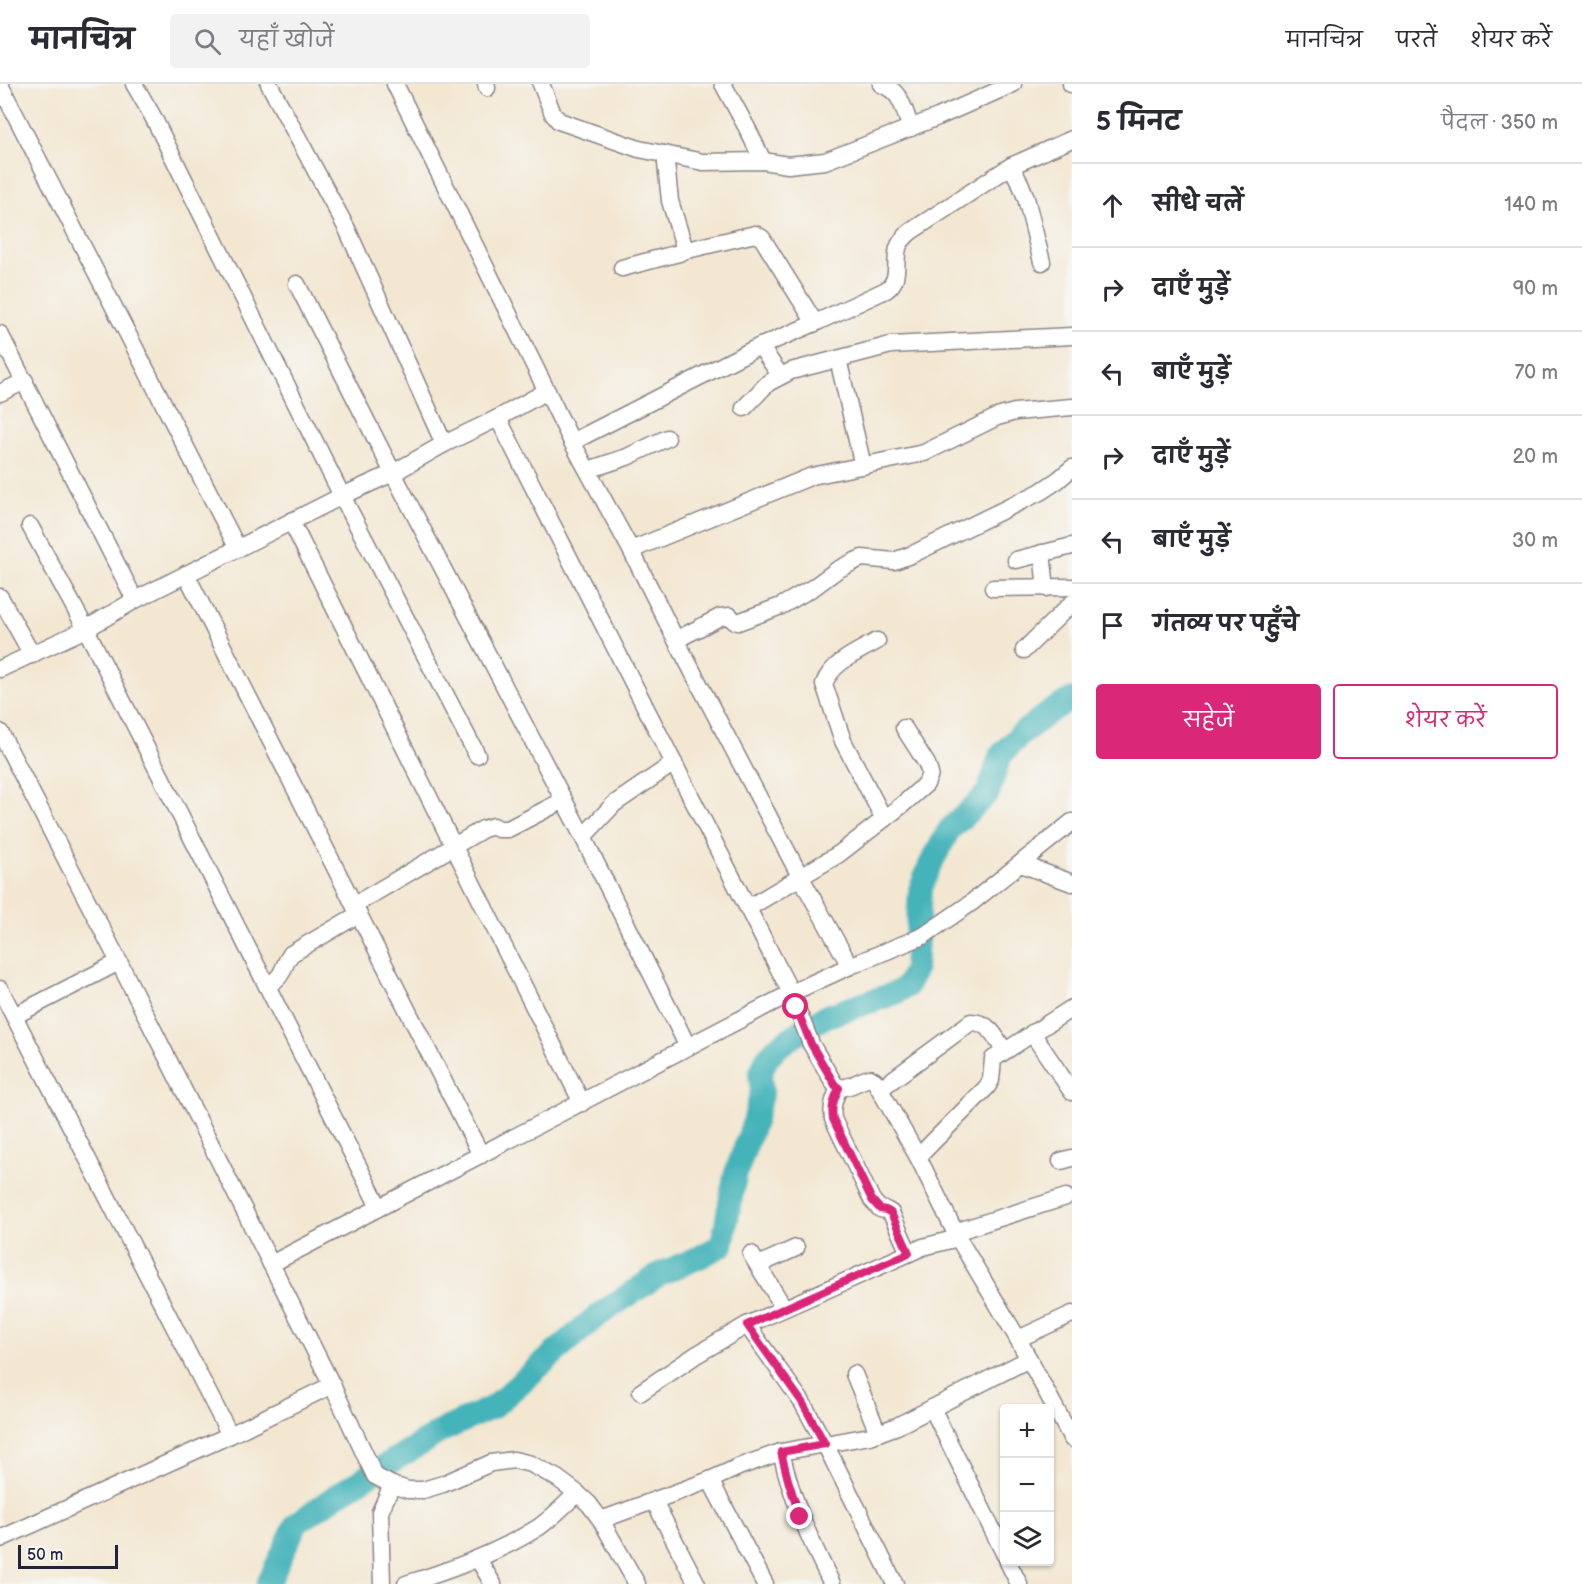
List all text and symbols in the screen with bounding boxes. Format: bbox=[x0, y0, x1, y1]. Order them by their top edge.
search box bbox=[170, 14, 590, 68]
text: मानचित्र bbox=[30, 24, 134, 57]
icon: search bbox=[191, 25, 224, 58]
text: यहाँ खोजें bbox=[239, 27, 334, 54]
text: मानचित्र bbox=[1286, 28, 1363, 53]
text: परतें bbox=[1396, 28, 1437, 53]
text: शेयर करें bbox=[1470, 28, 1552, 53]
text: 5 मिनट bbox=[1096, 107, 1181, 138]
text: पैदल · 350 m bbox=[1441, 111, 1558, 135]
icon: ahead bbox=[1096, 189, 1129, 222]
text: सीधे चलें bbox=[1153, 191, 1243, 218]
text: 140 m bbox=[1504, 193, 1558, 217]
icon: right bbox=[1096, 273, 1129, 306]
text: दाएँ मुड़ें bbox=[1153, 275, 1230, 302]
text: 90 m bbox=[1513, 277, 1558, 301]
icon: left bbox=[1096, 357, 1129, 390]
text: बाएँ मुड़ें bbox=[1153, 359, 1231, 386]
text: 70 m bbox=[1514, 361, 1558, 385]
icon: right bbox=[1096, 441, 1129, 474]
text: दाएँ मुड़ें bbox=[1153, 443, 1230, 470]
text: 20 m bbox=[1513, 445, 1558, 469]
icon: left bbox=[1096, 525, 1129, 558]
text: बाएँ मुड़ें bbox=[1153, 527, 1231, 554]
text: 30 m bbox=[1512, 529, 1558, 553]
icon: arrive bbox=[1096, 609, 1129, 642]
text: गंतव्य पर पहुँचे bbox=[1153, 611, 1299, 638]
button: सहेजें bbox=[1096, 684, 1321, 759]
button: शेयर करें bbox=[1333, 684, 1558, 759]
route start bbox=[782, 993, 808, 1019]
map controls bbox=[1000, 1404, 1054, 1566]
button: + bbox=[1000, 1404, 1054, 1458]
button: − bbox=[1000, 1458, 1054, 1512]
route end bbox=[786, 1503, 812, 1529]
button: layers bbox=[1000, 1512, 1054, 1566]
scale bar bbox=[18, 1542, 118, 1570]
text: 50 m bbox=[27, 1546, 63, 1565]

